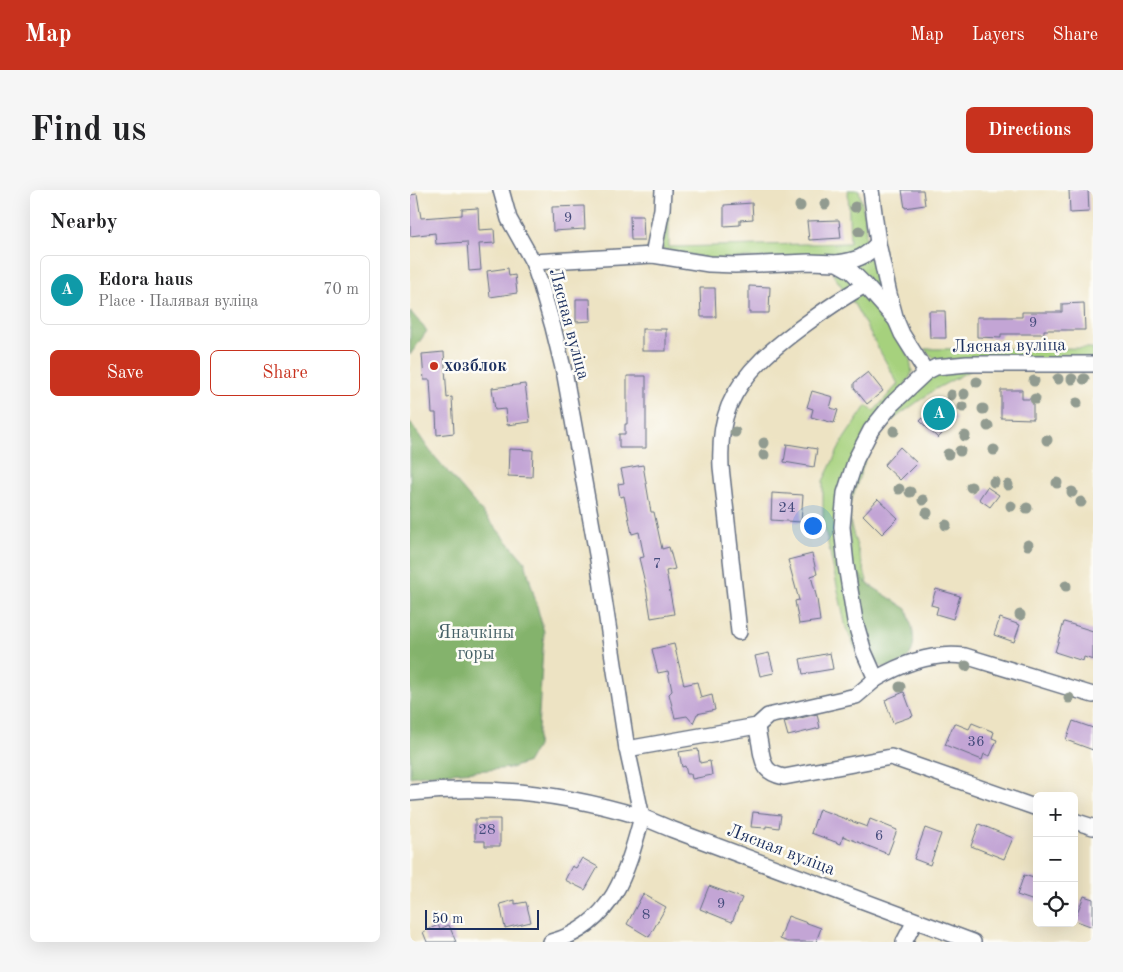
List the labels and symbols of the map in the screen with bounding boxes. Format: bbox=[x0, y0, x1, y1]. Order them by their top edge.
house number: 9 bbox=[564, 211, 572, 226]
street label: Лясная вуліца bbox=[546, 266, 593, 382]
house number: 9 bbox=[1029, 316, 1037, 331]
street label: Лясная вуліца bbox=[952, 336, 1066, 356]
place label: хозблок bbox=[444, 357, 507, 375]
marker: хозблок bbox=[428, 360, 440, 372]
pin: A bbox=[923, 395, 955, 433]
house number: 24 bbox=[778, 501, 796, 516]
your location bbox=[800, 513, 826, 539]
house number: 7 bbox=[653, 557, 661, 572]
park label: Яначкіны горы bbox=[438, 624, 515, 663]
house number: 36 bbox=[967, 735, 985, 750]
street label: Лясная вуліца bbox=[724, 821, 838, 879]
house number: 28 bbox=[478, 823, 496, 838]
house number: 6 bbox=[875, 829, 883, 844]
house number: 9 bbox=[717, 897, 725, 912]
scale bar bbox=[425, 907, 539, 930]
house number: 8 bbox=[642, 908, 650, 923]

